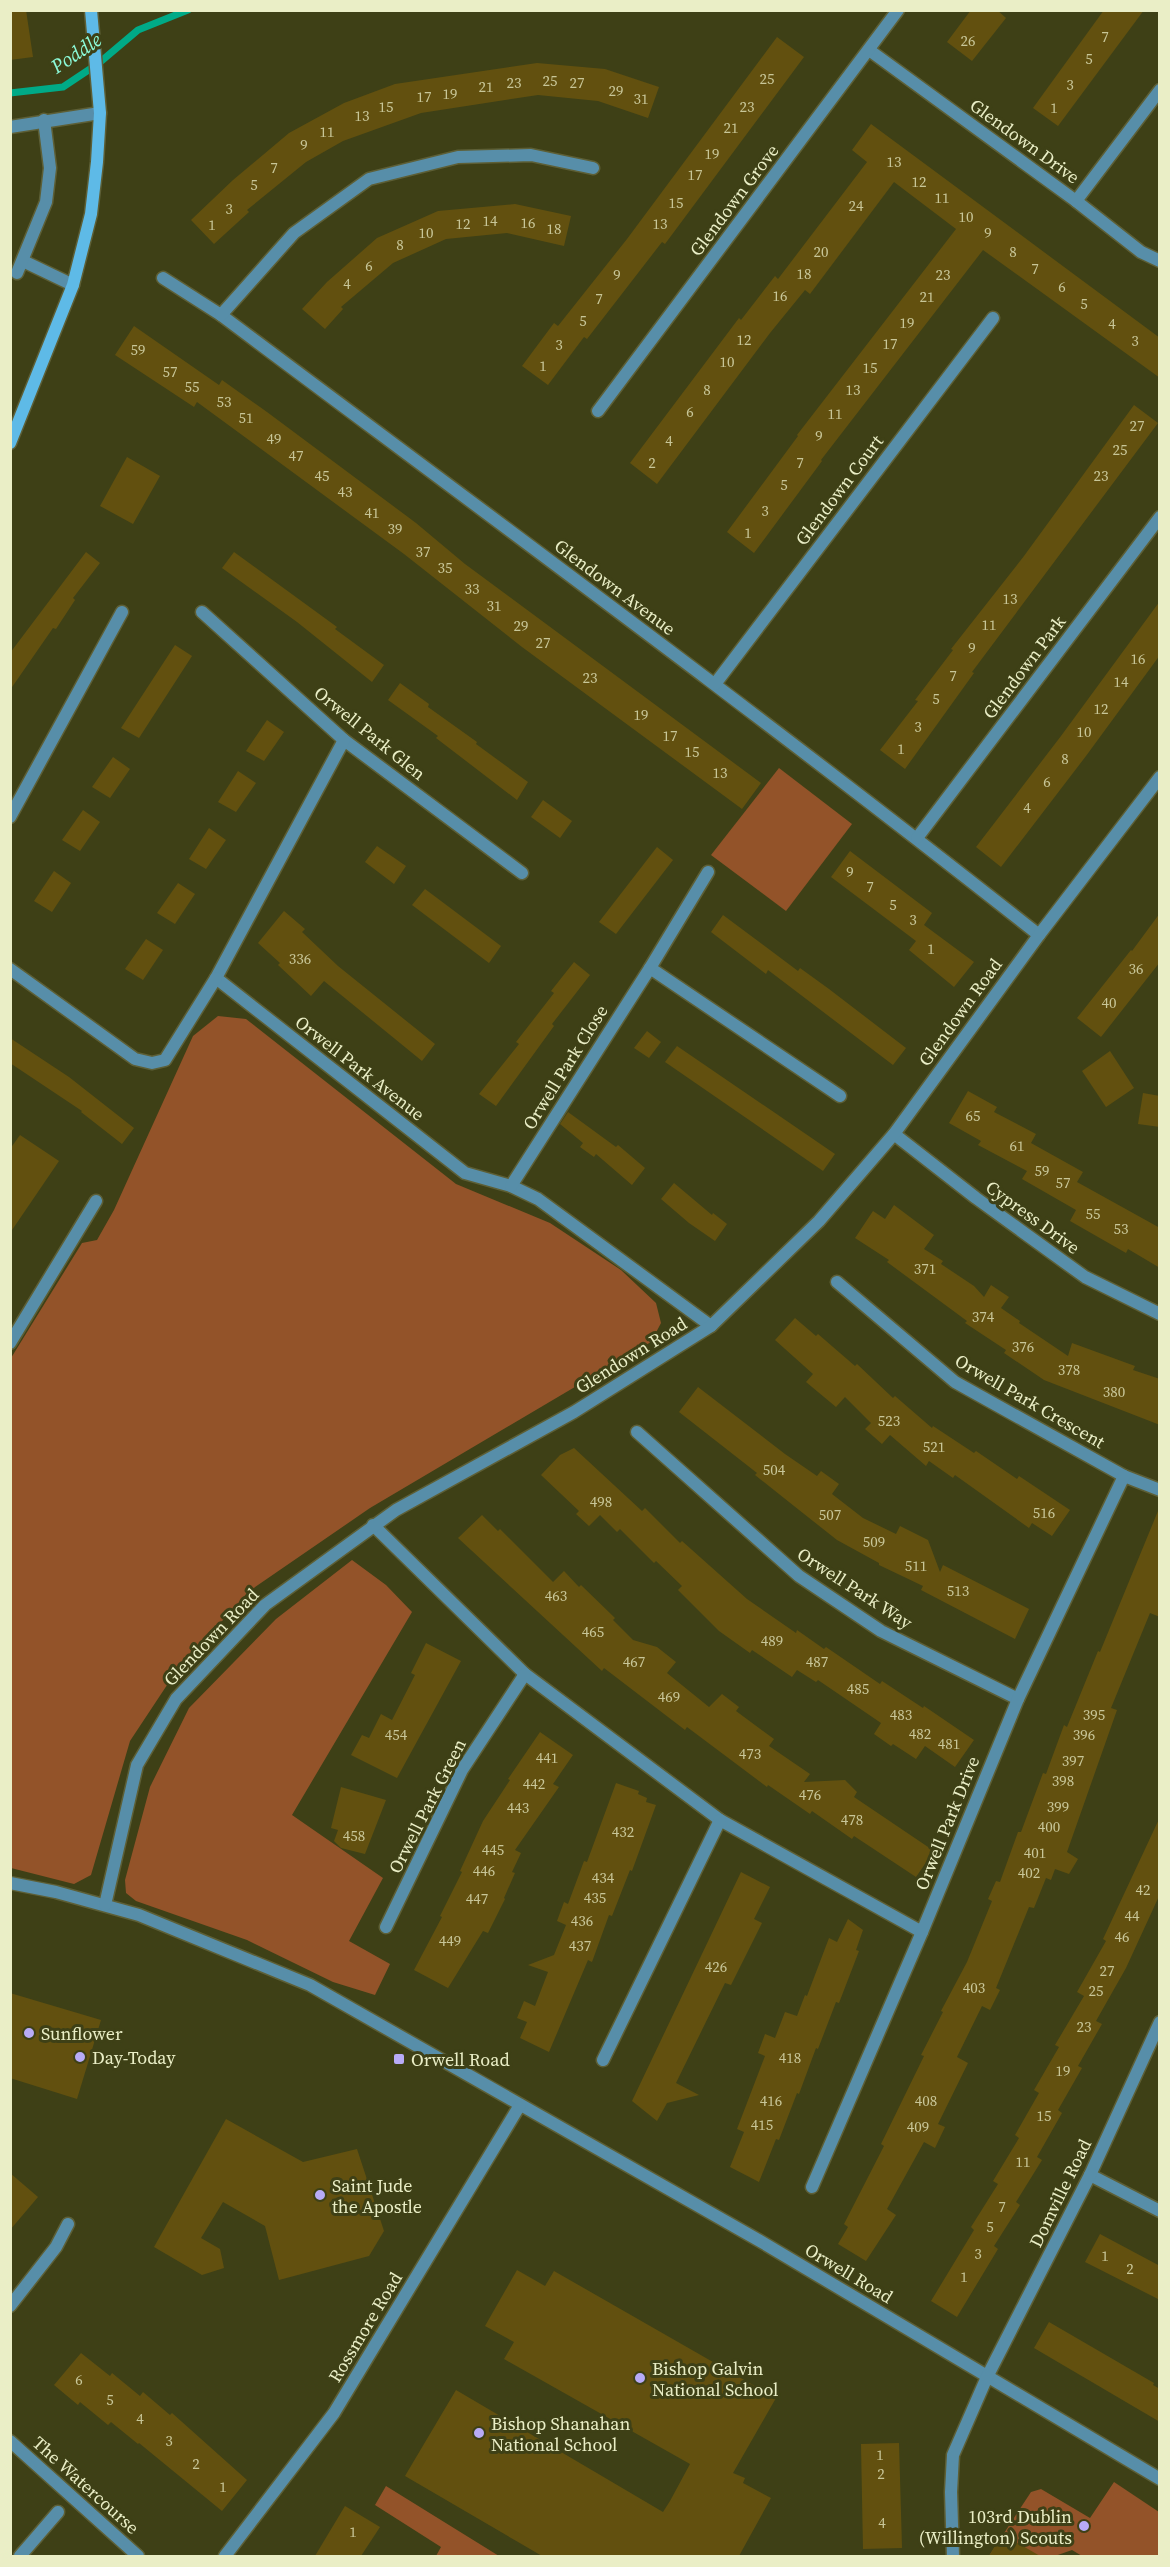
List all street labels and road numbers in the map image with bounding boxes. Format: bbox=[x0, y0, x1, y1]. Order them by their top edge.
street label: Glendown Drive bbox=[965, 93, 1085, 189]
street label: Glendown Grove bbox=[684, 139, 784, 261]
street label: Glendown Court bbox=[789, 430, 889, 550]
street label: Glendown Avenue bbox=[549, 533, 681, 641]
street label: Glendown Park bbox=[977, 610, 1071, 724]
street label: Orwell Park Glen bbox=[309, 680, 431, 786]
street label: Glendown Road bbox=[912, 953, 1008, 1071]
street label: Orwell Park Close bbox=[517, 1000, 613, 1134]
street label: Orwell Park Avenue bbox=[290, 1009, 430, 1127]
street label: Cypress Drive bbox=[981, 1174, 1085, 1260]
street label: Glendown Road bbox=[570, 1311, 692, 1399]
street label: Orwell Park Crescent bbox=[950, 1348, 1110, 1454]
street label: Orwell Park Way bbox=[793, 1541, 918, 1635]
street label: Glendown Road bbox=[158, 1582, 264, 1692]
street label: Orwell Park Green bbox=[382, 1734, 472, 1878]
street label: Orwell Park Drive bbox=[909, 1752, 985, 1894]
street label: Domville Road bbox=[1023, 2135, 1097, 2251]
street label: Orwell Road bbox=[800, 2237, 898, 2309]
street label: Rossmore Road bbox=[322, 2267, 408, 2387]
street label: The Watercourse bbox=[27, 2430, 145, 2540]

